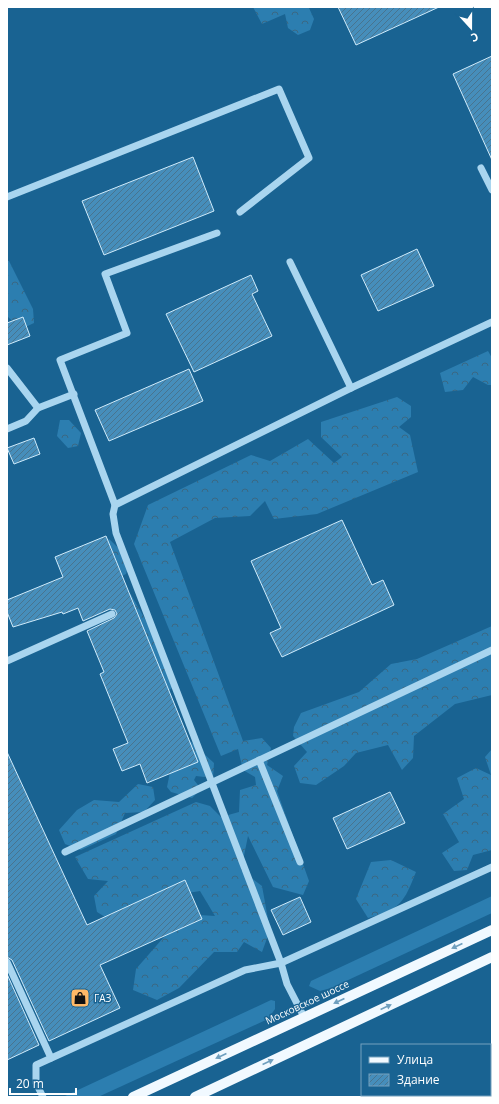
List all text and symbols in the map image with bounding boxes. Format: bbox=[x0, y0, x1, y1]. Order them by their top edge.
north arrow bbox=[451, 8, 491, 48]
text: С bbox=[469, 30, 481, 46]
one-way arrow bbox=[451, 943, 462, 949]
street label: Московское шоссе bbox=[263, 976, 352, 1028]
shop icon: ГАЗ bbox=[69, 987, 91, 1009]
place label: ГАЗ bbox=[94, 991, 112, 1005]
one-way arrow bbox=[333, 998, 344, 1004]
one-way arrow bbox=[380, 1004, 391, 1010]
legend bbox=[361, 1044, 491, 1096]
text: Улица bbox=[397, 1051, 433, 1068]
one-way arrow bbox=[215, 1053, 227, 1059]
one-way arrow bbox=[263, 1059, 274, 1065]
scale bar bbox=[10, 1070, 76, 1096]
text: Здание bbox=[397, 1071, 440, 1088]
text: 20 m bbox=[16, 1075, 44, 1092]

